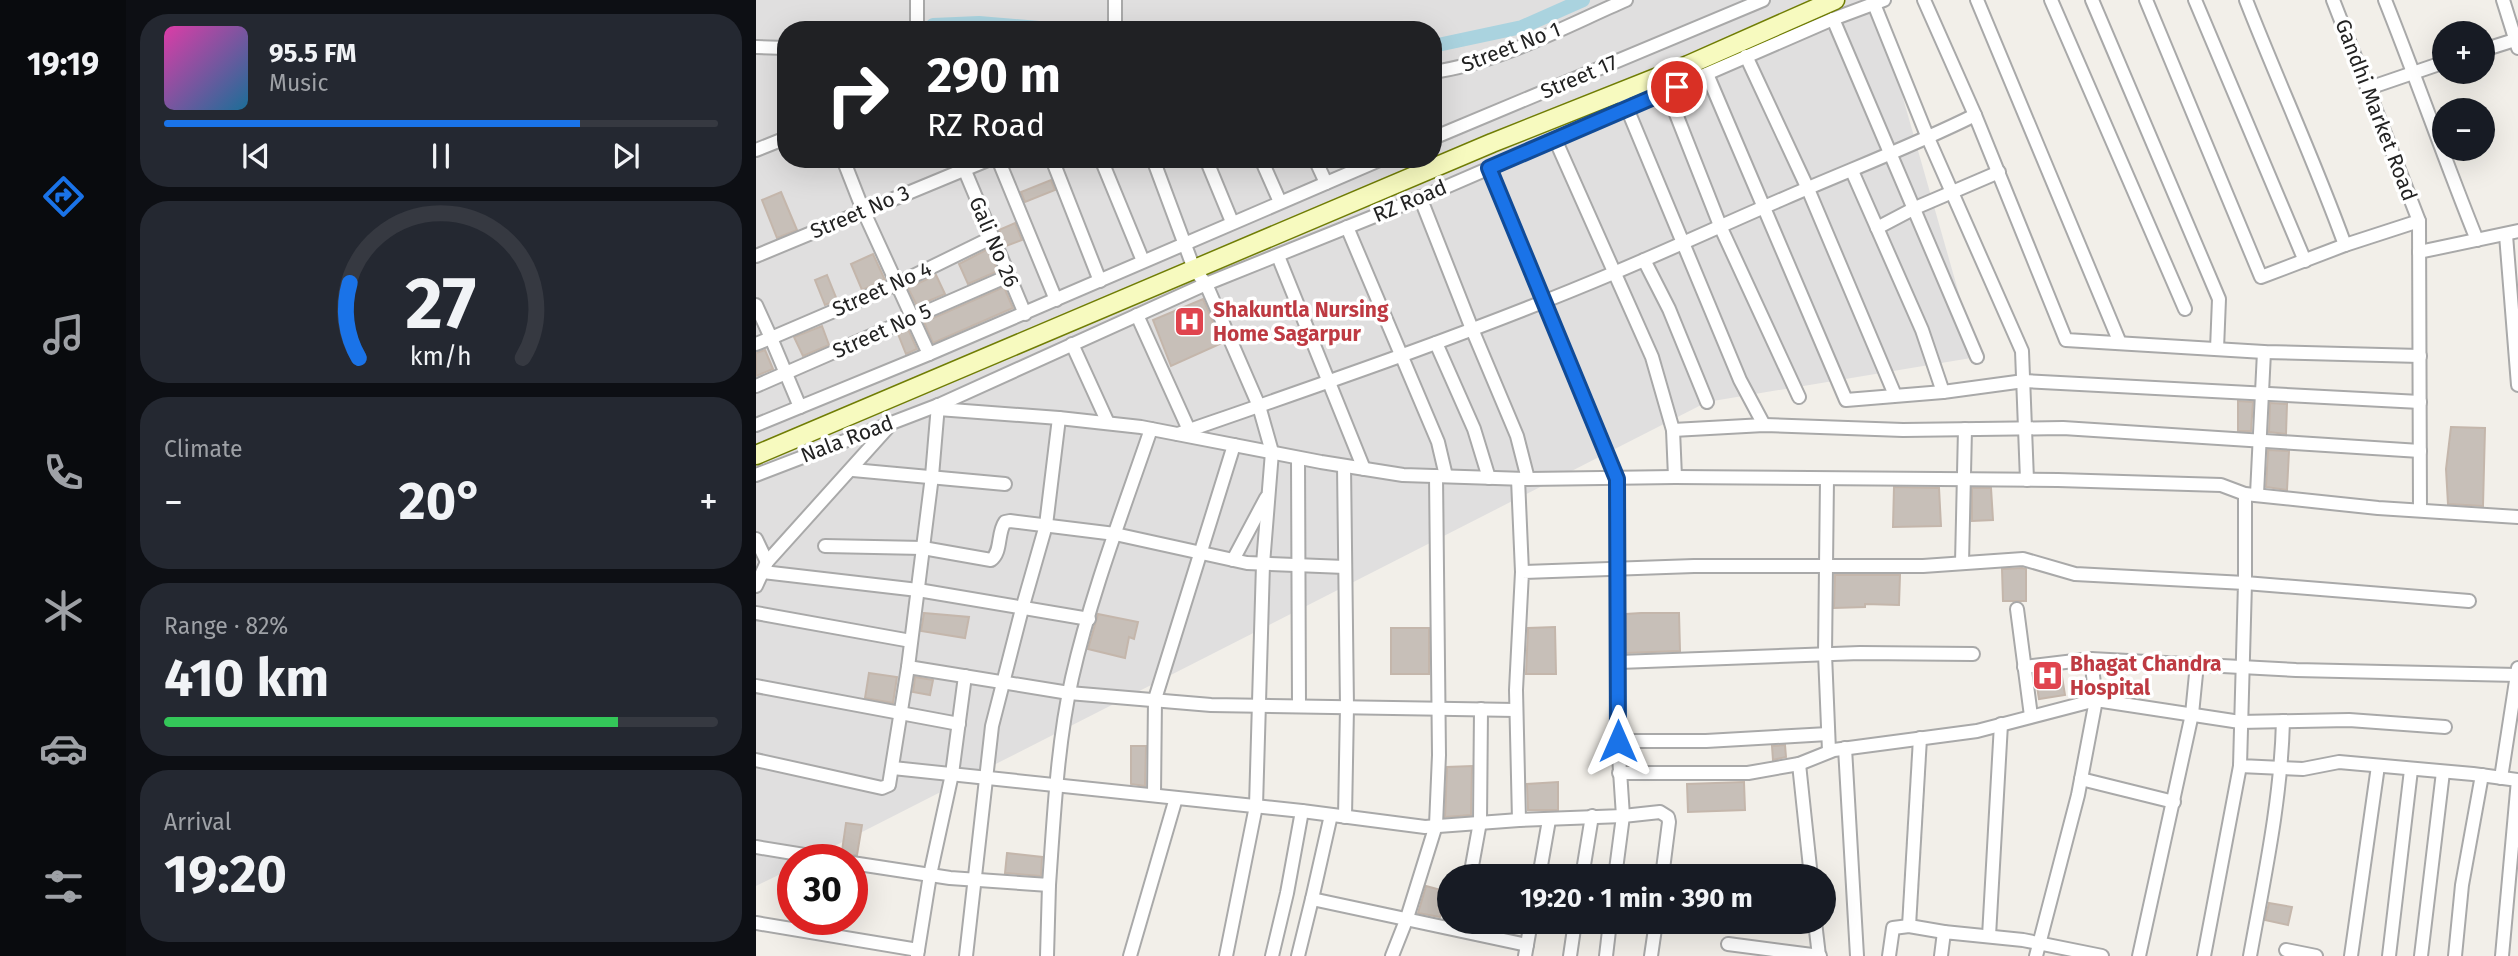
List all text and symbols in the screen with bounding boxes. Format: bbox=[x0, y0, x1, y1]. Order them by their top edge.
street label: Gandhi Market Road bbox=[2329, 15, 2423, 205]
street label: Street No 1 bbox=[1458, 16, 1564, 78]
map controls bbox=[2432, 21, 2495, 161]
button: + bbox=[2432, 21, 2495, 84]
text: 95.5 FM bbox=[269, 38, 357, 69]
text: 19:19 bbox=[27, 45, 99, 83]
text: 290 m bbox=[927, 46, 1061, 105]
icon: right bbox=[812, 49, 903, 140]
street label: Street 17 bbox=[1537, 49, 1621, 105]
pin bbox=[1647, 57, 1707, 117]
icon: arrive bbox=[1658, 68, 1696, 106]
text: Music bbox=[269, 69, 329, 97]
button: − bbox=[2432, 98, 2495, 161]
text: RZ Road bbox=[927, 106, 1045, 144]
icon: previous bbox=[237, 137, 275, 175]
icon: pause bbox=[422, 137, 460, 175]
icon: next bbox=[607, 137, 645, 175]
icon: directions bbox=[39, 172, 88, 221]
street label: RZ Road bbox=[1369, 174, 1451, 228]
street label: Street No 3 bbox=[807, 179, 913, 245]
street label: Gali No 26 bbox=[963, 193, 1025, 291]
street label: Street No 4 bbox=[828, 256, 936, 322]
text: 27 bbox=[406, 260, 476, 347]
place label: Shakuntla Nursing Home Sagarpur bbox=[1213, 297, 1389, 347]
street label: Street No 5 bbox=[829, 298, 935, 364]
hospital icon: Shakuntla Nursing Home Sagarpur bbox=[1173, 305, 1207, 339]
icon: music bbox=[39, 310, 88, 359]
text: km/h bbox=[410, 341, 472, 371]
street label: Nala Road bbox=[797, 409, 897, 469]
text: Climate bbox=[164, 435, 243, 463]
icon: phone bbox=[39, 448, 88, 497]
text: 20° bbox=[399, 470, 483, 533]
text: − bbox=[164, 479, 183, 525]
text: + bbox=[699, 479, 718, 525]
icon: climate bbox=[39, 586, 88, 635]
text: Range · 82% bbox=[164, 612, 288, 640]
text: 410 km bbox=[164, 647, 329, 710]
place label: Bhagat Chandra Hospital bbox=[2070, 651, 2221, 701]
hospital icon: Bhagat Chandra Hospital bbox=[2030, 659, 2064, 693]
position arrow bbox=[1581, 704, 1655, 778]
icon: car bbox=[39, 724, 88, 773]
text: Arrival bbox=[164, 808, 231, 836]
text: 19:20 bbox=[164, 843, 287, 906]
speed limit sign: 30 bbox=[777, 844, 868, 935]
icon: filters bbox=[39, 862, 88, 911]
text: 19:20 · 1 min · 390 m bbox=[1520, 883, 1753, 914]

